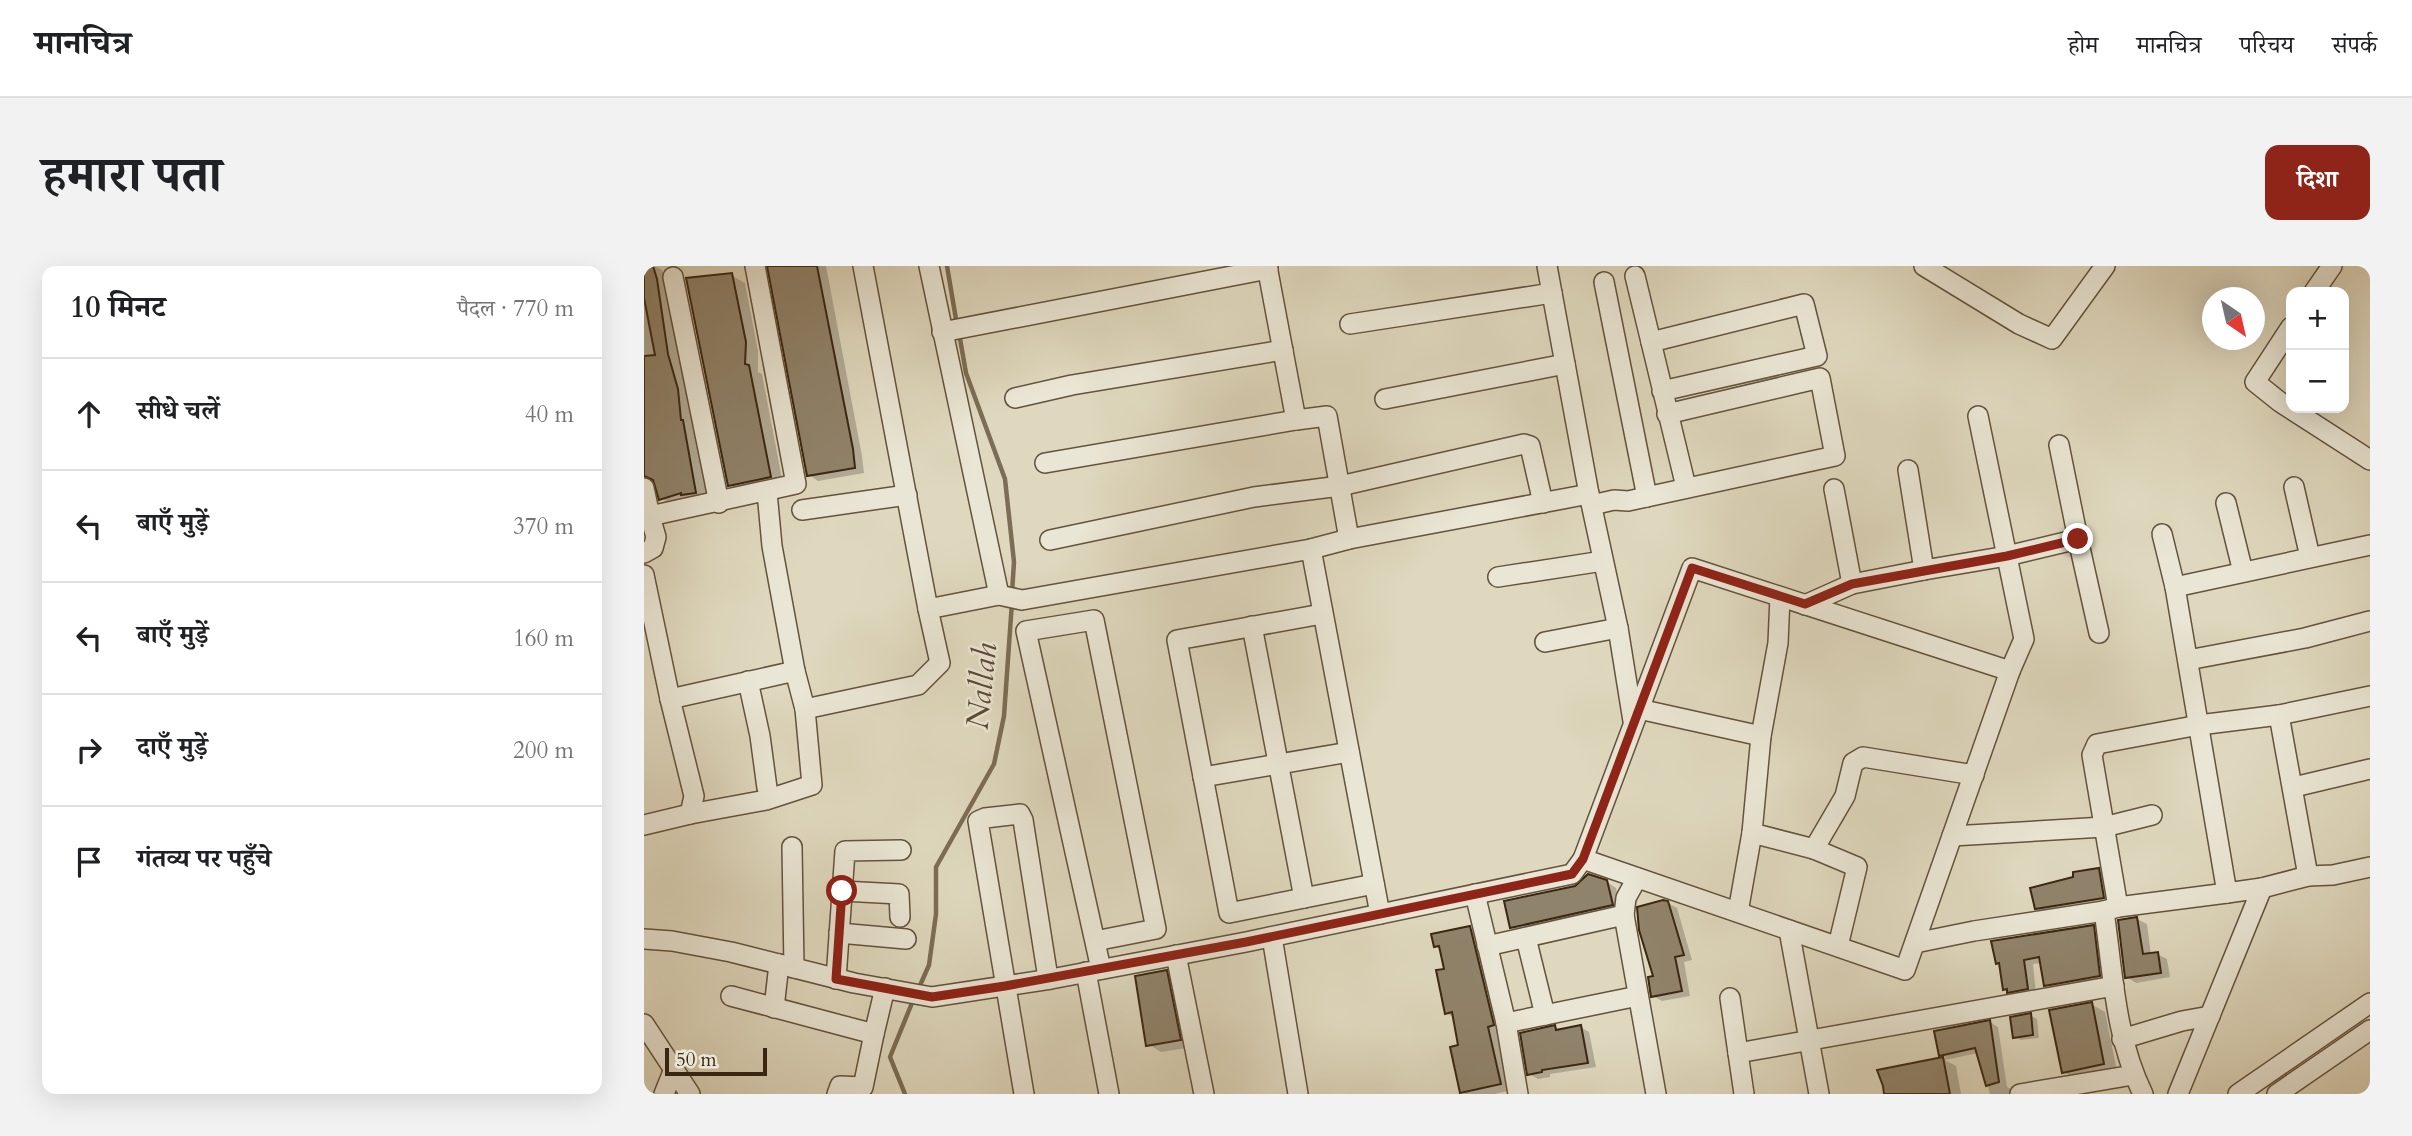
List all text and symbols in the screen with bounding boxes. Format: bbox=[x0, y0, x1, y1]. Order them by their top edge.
text: मानचित्र bbox=[35, 21, 131, 66]
text: होम bbox=[2068, 29, 2098, 62]
text: मानचित्र bbox=[2136, 29, 2202, 62]
text: परिचय bbox=[2240, 29, 2294, 62]
text: संपर्क bbox=[2332, 29, 2377, 62]
text: हमारा पता bbox=[42, 142, 222, 209]
button: दिशा bbox=[2265, 145, 2370, 220]
text: 10 मिनट bbox=[70, 287, 166, 328]
north arrow bbox=[2202, 287, 2265, 350]
map controls bbox=[2286, 287, 2349, 413]
button: + bbox=[2286, 287, 2349, 350]
text: पैदल · 770 m bbox=[457, 293, 574, 324]
button: − bbox=[2286, 350, 2349, 413]
text: सीधे चलें bbox=[137, 393, 219, 428]
icon: ahead bbox=[70, 395, 108, 433]
text: 40 m bbox=[525, 399, 574, 430]
text: बाएँ मुड़ें bbox=[137, 505, 208, 540]
icon: left bbox=[70, 507, 108, 545]
text: 370 m bbox=[513, 511, 574, 542]
route end bbox=[2062, 523, 2093, 554]
text: बाएँ मुड़ें bbox=[137, 617, 208, 652]
icon: left bbox=[70, 619, 108, 657]
text: 160 m bbox=[513, 623, 574, 654]
water label: Nallah bbox=[956, 641, 1008, 732]
text: दाएँ मुड़ें bbox=[137, 729, 208, 764]
icon: right bbox=[70, 731, 108, 769]
text: 200 m bbox=[513, 735, 574, 766]
text: गंतव्य पर पहुँचे bbox=[137, 841, 271, 876]
icon: arrive bbox=[70, 843, 108, 881]
route start bbox=[826, 875, 857, 906]
scale bar bbox=[665, 1045, 766, 1077]
text: 50 m bbox=[676, 1047, 717, 1073]

